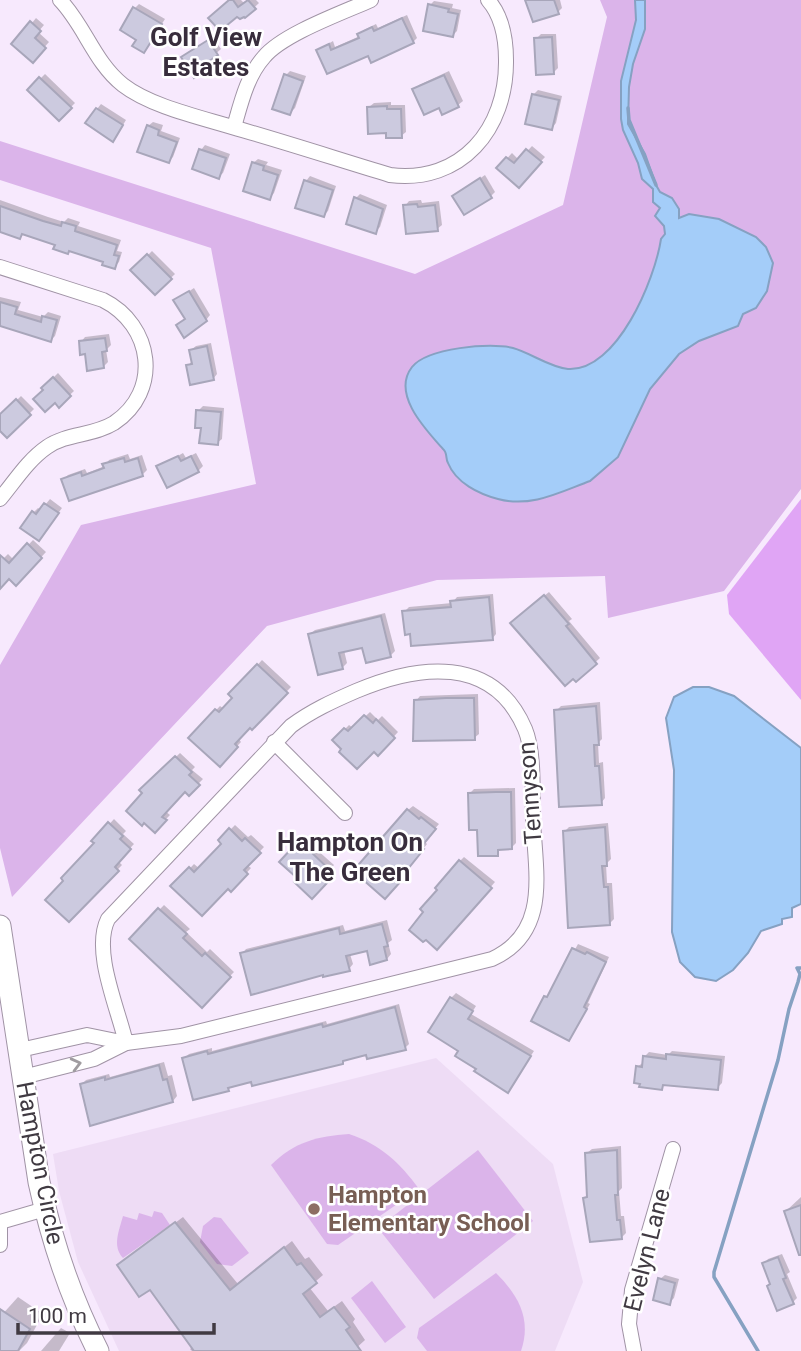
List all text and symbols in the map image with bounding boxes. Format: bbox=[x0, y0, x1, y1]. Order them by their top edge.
district label: Golf View Estates bbox=[150, 22, 262, 82]
street label: Tennyson bbox=[512, 741, 548, 845]
district label: Hampton On The Green bbox=[277, 827, 423, 887]
one-way arrow bbox=[70, 1058, 82, 1072]
street label: Hampton Circle bbox=[10, 1079, 70, 1247]
place label: Hampton Elementary School bbox=[328, 1181, 530, 1237]
street label: Evelyn Lane bbox=[618, 1186, 676, 1314]
marker: Hampton Elementary School bbox=[306, 1201, 322, 1217]
scale bar bbox=[18, 1292, 214, 1336]
text: 100 m bbox=[28, 1304, 87, 1328]

